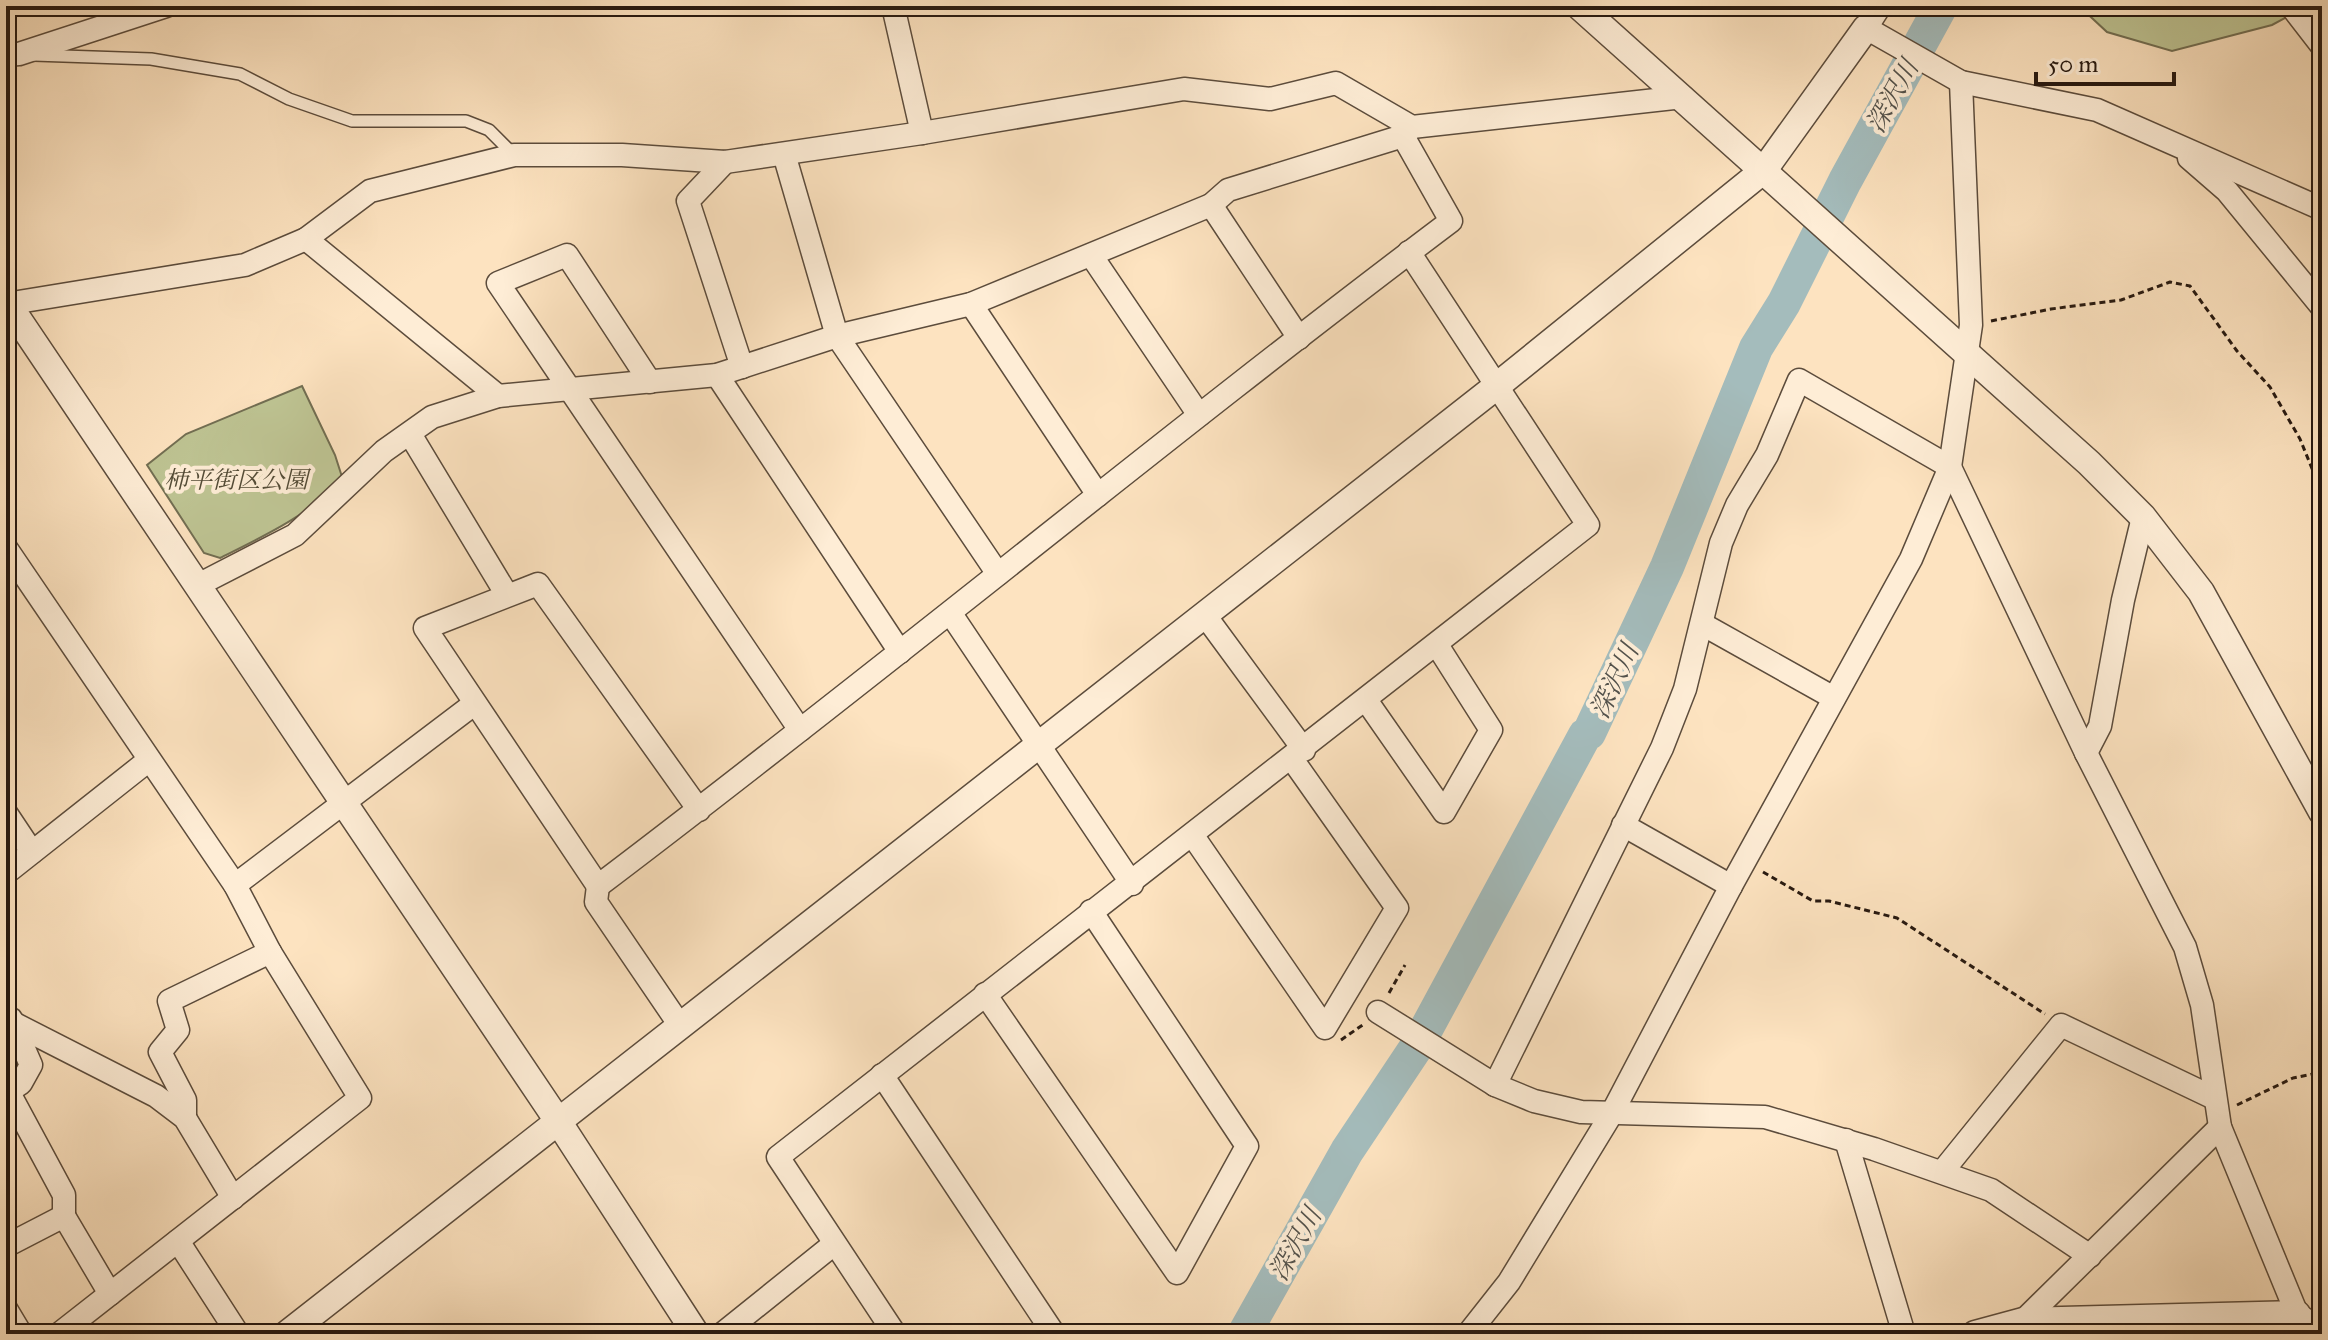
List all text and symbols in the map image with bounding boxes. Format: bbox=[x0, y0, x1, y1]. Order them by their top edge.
scale bar bbox=[2036, 36, 2174, 86]
text: 50 m bbox=[2048, 49, 2098, 79]
water label: 深沢川 bbox=[1859, 52, 1926, 138]
park label: 柿平街区公園 bbox=[164, 465, 312, 495]
water label: 深沢川 bbox=[1583, 636, 1646, 723]
water label: 深沢川 bbox=[1262, 1200, 1329, 1286]

